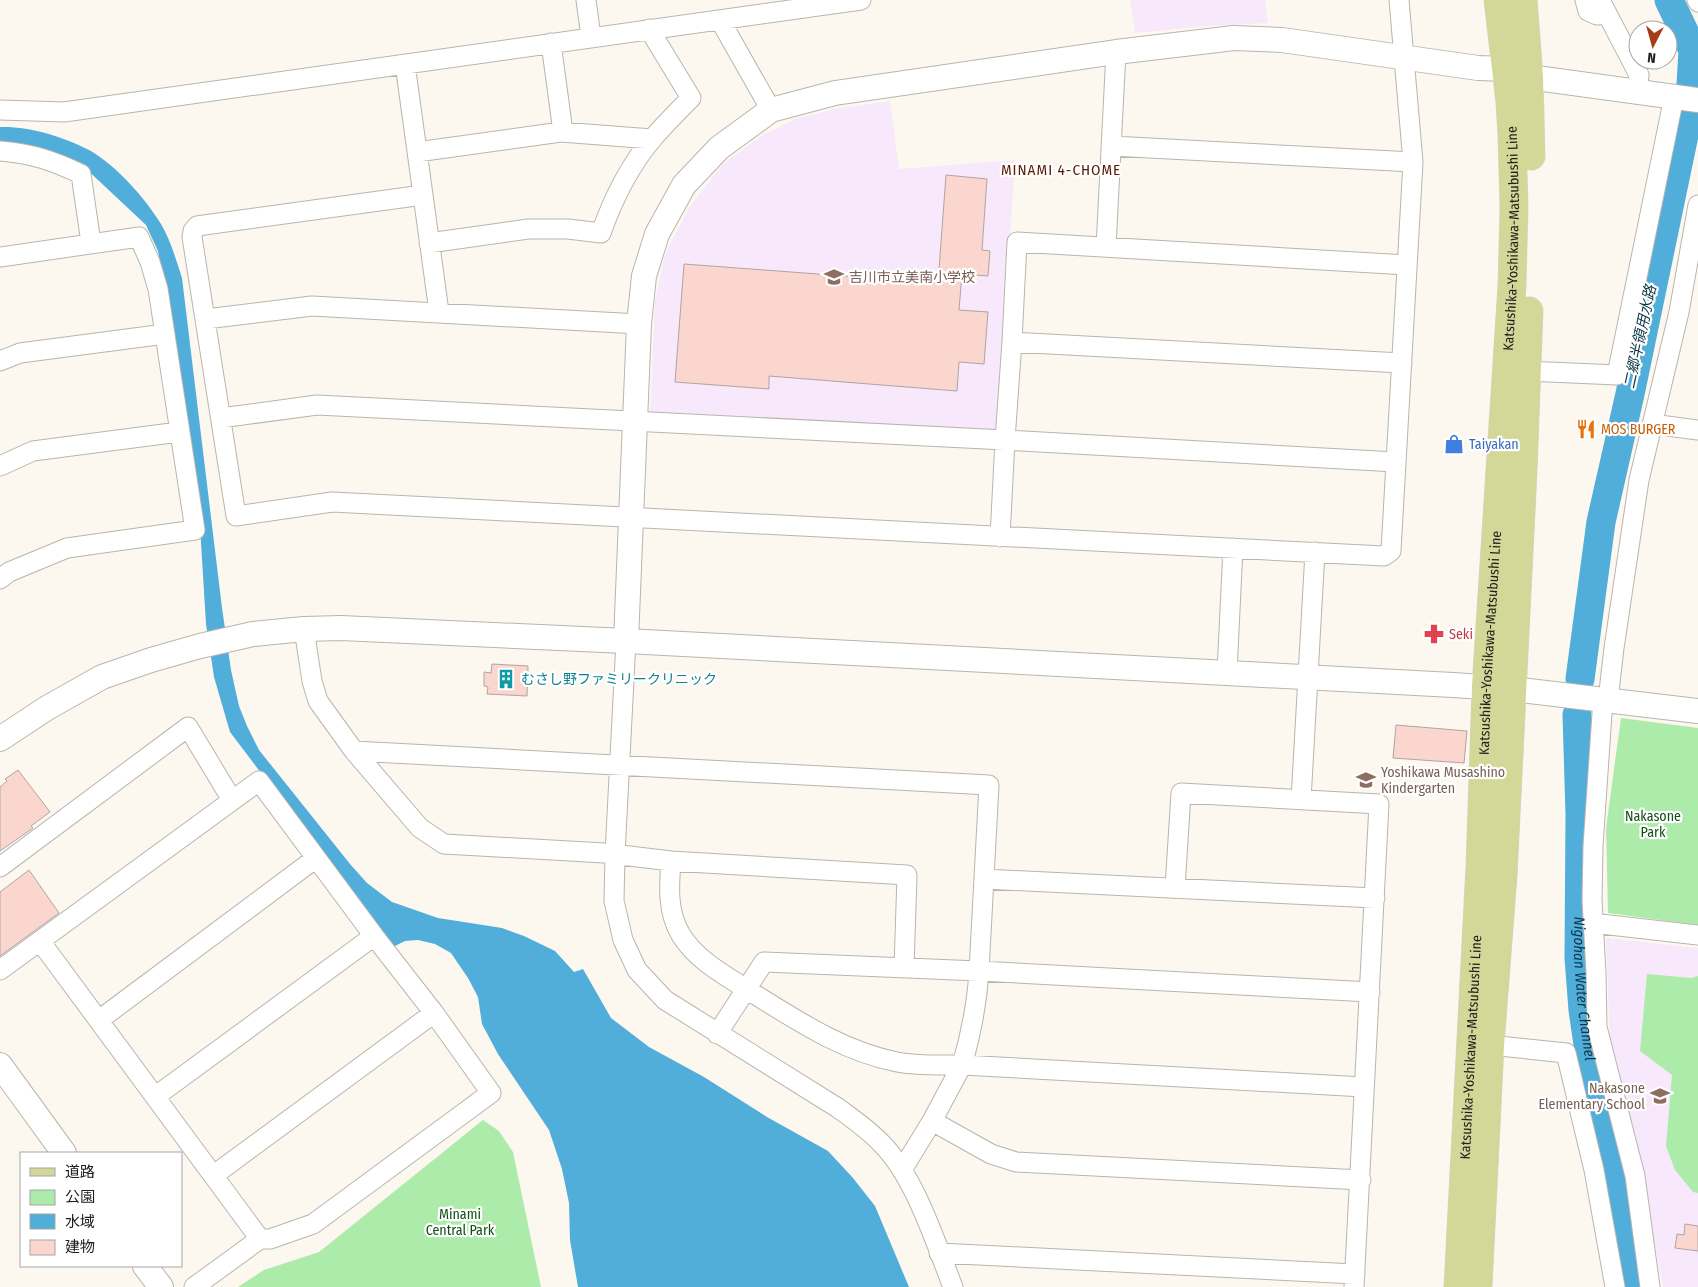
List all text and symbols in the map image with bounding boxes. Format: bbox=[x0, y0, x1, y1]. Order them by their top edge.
north arrow bbox=[1628, 20, 1678, 70]
text: N bbox=[1647, 49, 1657, 66]
street label: Katsushika-Yoshikawa-Matsubushi Line bbox=[1499, 126, 1523, 351]
district label: MINAMI 4-CHOME bbox=[1001, 161, 1121, 179]
school or university icon: 吉川市立美南小学校 bbox=[823, 266, 845, 288]
place label: 吉川市立美南小学校 bbox=[849, 269, 975, 286]
water label: 二郷半領用水路 bbox=[1620, 282, 1660, 390]
restaurant icon: MOS BURGER bbox=[1575, 418, 1597, 440]
place label: MOS BURGER bbox=[1601, 421, 1676, 438]
shop icon: Taiyakan bbox=[1443, 433, 1465, 455]
place label: Taiyakan bbox=[1469, 436, 1519, 453]
street label: Katsushika-Yoshikawa-Matsubushi Line bbox=[1475, 530, 1505, 755]
pharmacy icon: Seki bbox=[1423, 623, 1445, 645]
place label: Seki bbox=[1449, 626, 1473, 643]
building icon: むさし野ファミリークリニック bbox=[495, 668, 517, 690]
place label: むさし野ファミリークリニック bbox=[521, 671, 717, 688]
place label: Yoshikawa Musashino Kindergarten bbox=[1381, 764, 1505, 797]
school or university icon: Yoshikawa Musashino Kindergarten bbox=[1355, 769, 1377, 791]
park label: Nakasone Park bbox=[1625, 808, 1681, 841]
water label: Nigohan Water Channel bbox=[1570, 917, 1599, 1062]
street label: Katsushika-Yoshikawa-Matsubushi Line bbox=[1456, 935, 1485, 1160]
place label: Nakasone Elementary School bbox=[1538, 1080, 1645, 1113]
school or university icon: Nakasone Elementary School bbox=[1649, 1085, 1671, 1107]
legend bbox=[20, 1152, 182, 1267]
text: 道路 bbox=[65, 1163, 95, 1181]
text: 公園 bbox=[65, 1188, 95, 1206]
park label: Minami Central Park bbox=[426, 1206, 495, 1239]
text: 水域 bbox=[65, 1213, 95, 1231]
text: 建物 bbox=[65, 1238, 95, 1256]

